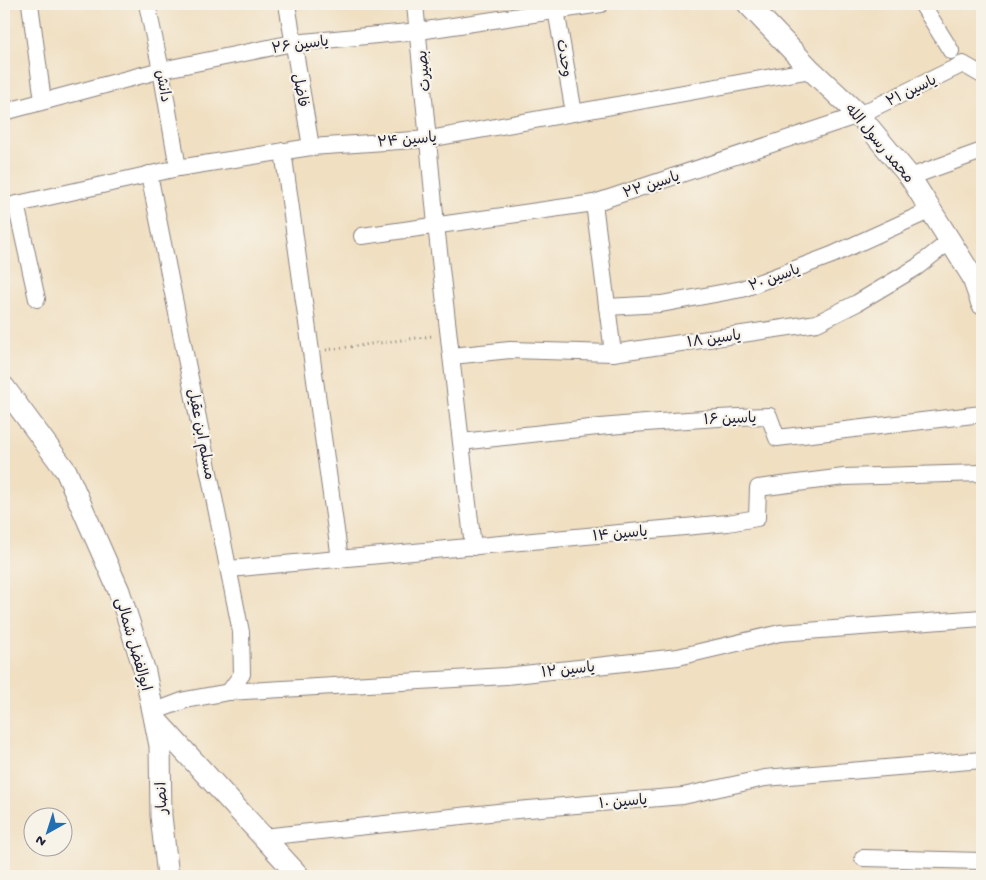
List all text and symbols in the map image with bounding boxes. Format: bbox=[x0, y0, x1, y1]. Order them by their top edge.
street label: یاسین ۲۶ bbox=[271, 33, 330, 59]
street label: وحدت bbox=[551, 38, 575, 79]
street label: بصیرت bbox=[414, 49, 436, 92]
street label: دانش bbox=[150, 69, 174, 104]
street label: فاضل bbox=[287, 72, 311, 109]
street label: یاسین ۲۱ bbox=[884, 72, 940, 112]
street label: محمد رسول الله bbox=[840, 101, 917, 188]
street label: یاسین ۲۴ bbox=[377, 129, 438, 153]
street label: یاسین ۲۲ bbox=[621, 168, 682, 204]
street label: یاسین ۲۰ bbox=[747, 261, 803, 296]
street label: یاسین ۱۸ bbox=[686, 327, 742, 353]
street label: مسلم ابن عقیل bbox=[181, 387, 218, 482]
street label: یاسین ۱۶ bbox=[703, 410, 757, 430]
street label: یاسین ۱۴ bbox=[592, 524, 648, 546]
street label: ابوالفضل شمالی bbox=[110, 596, 154, 693]
street label: یاسین ۱۲ bbox=[541, 659, 596, 683]
street label: انصار bbox=[153, 782, 173, 815]
street label: یاسین ۱۰ bbox=[598, 792, 648, 814]
north arrow bbox=[22, 808, 72, 858]
text: N bbox=[32, 831, 50, 850]

